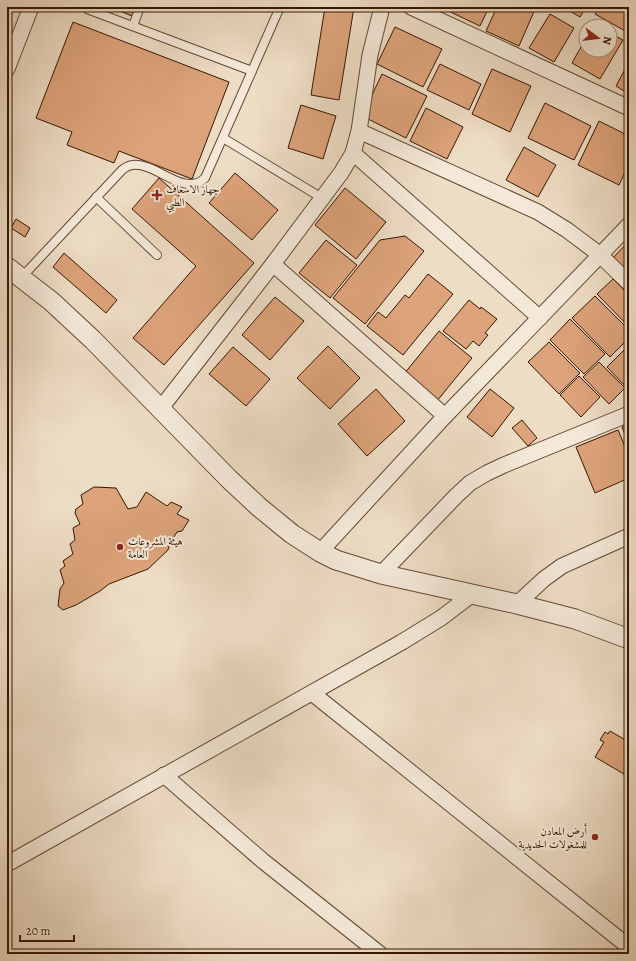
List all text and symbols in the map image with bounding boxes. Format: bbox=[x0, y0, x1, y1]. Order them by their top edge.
north arrow bbox=[578, 18, 618, 58]
text: N bbox=[599, 35, 615, 46]
place label: جهاز الاسعاف الطبي bbox=[166, 182, 220, 213]
marker: جهاز الاسعاف الطبي bbox=[151, 189, 163, 201]
place label: هيئة المشروعات العامة bbox=[128, 534, 183, 562]
marker: هيئة المشروعات العامة bbox=[115, 542, 125, 552]
place label: أرض المعادن للمشغولات الحديدية bbox=[519, 823, 587, 852]
marker: أرض المعادن للمشغولات الحديدية bbox=[590, 832, 600, 842]
scale bar bbox=[20, 917, 74, 943]
text: 20 m bbox=[26, 923, 50, 939]

